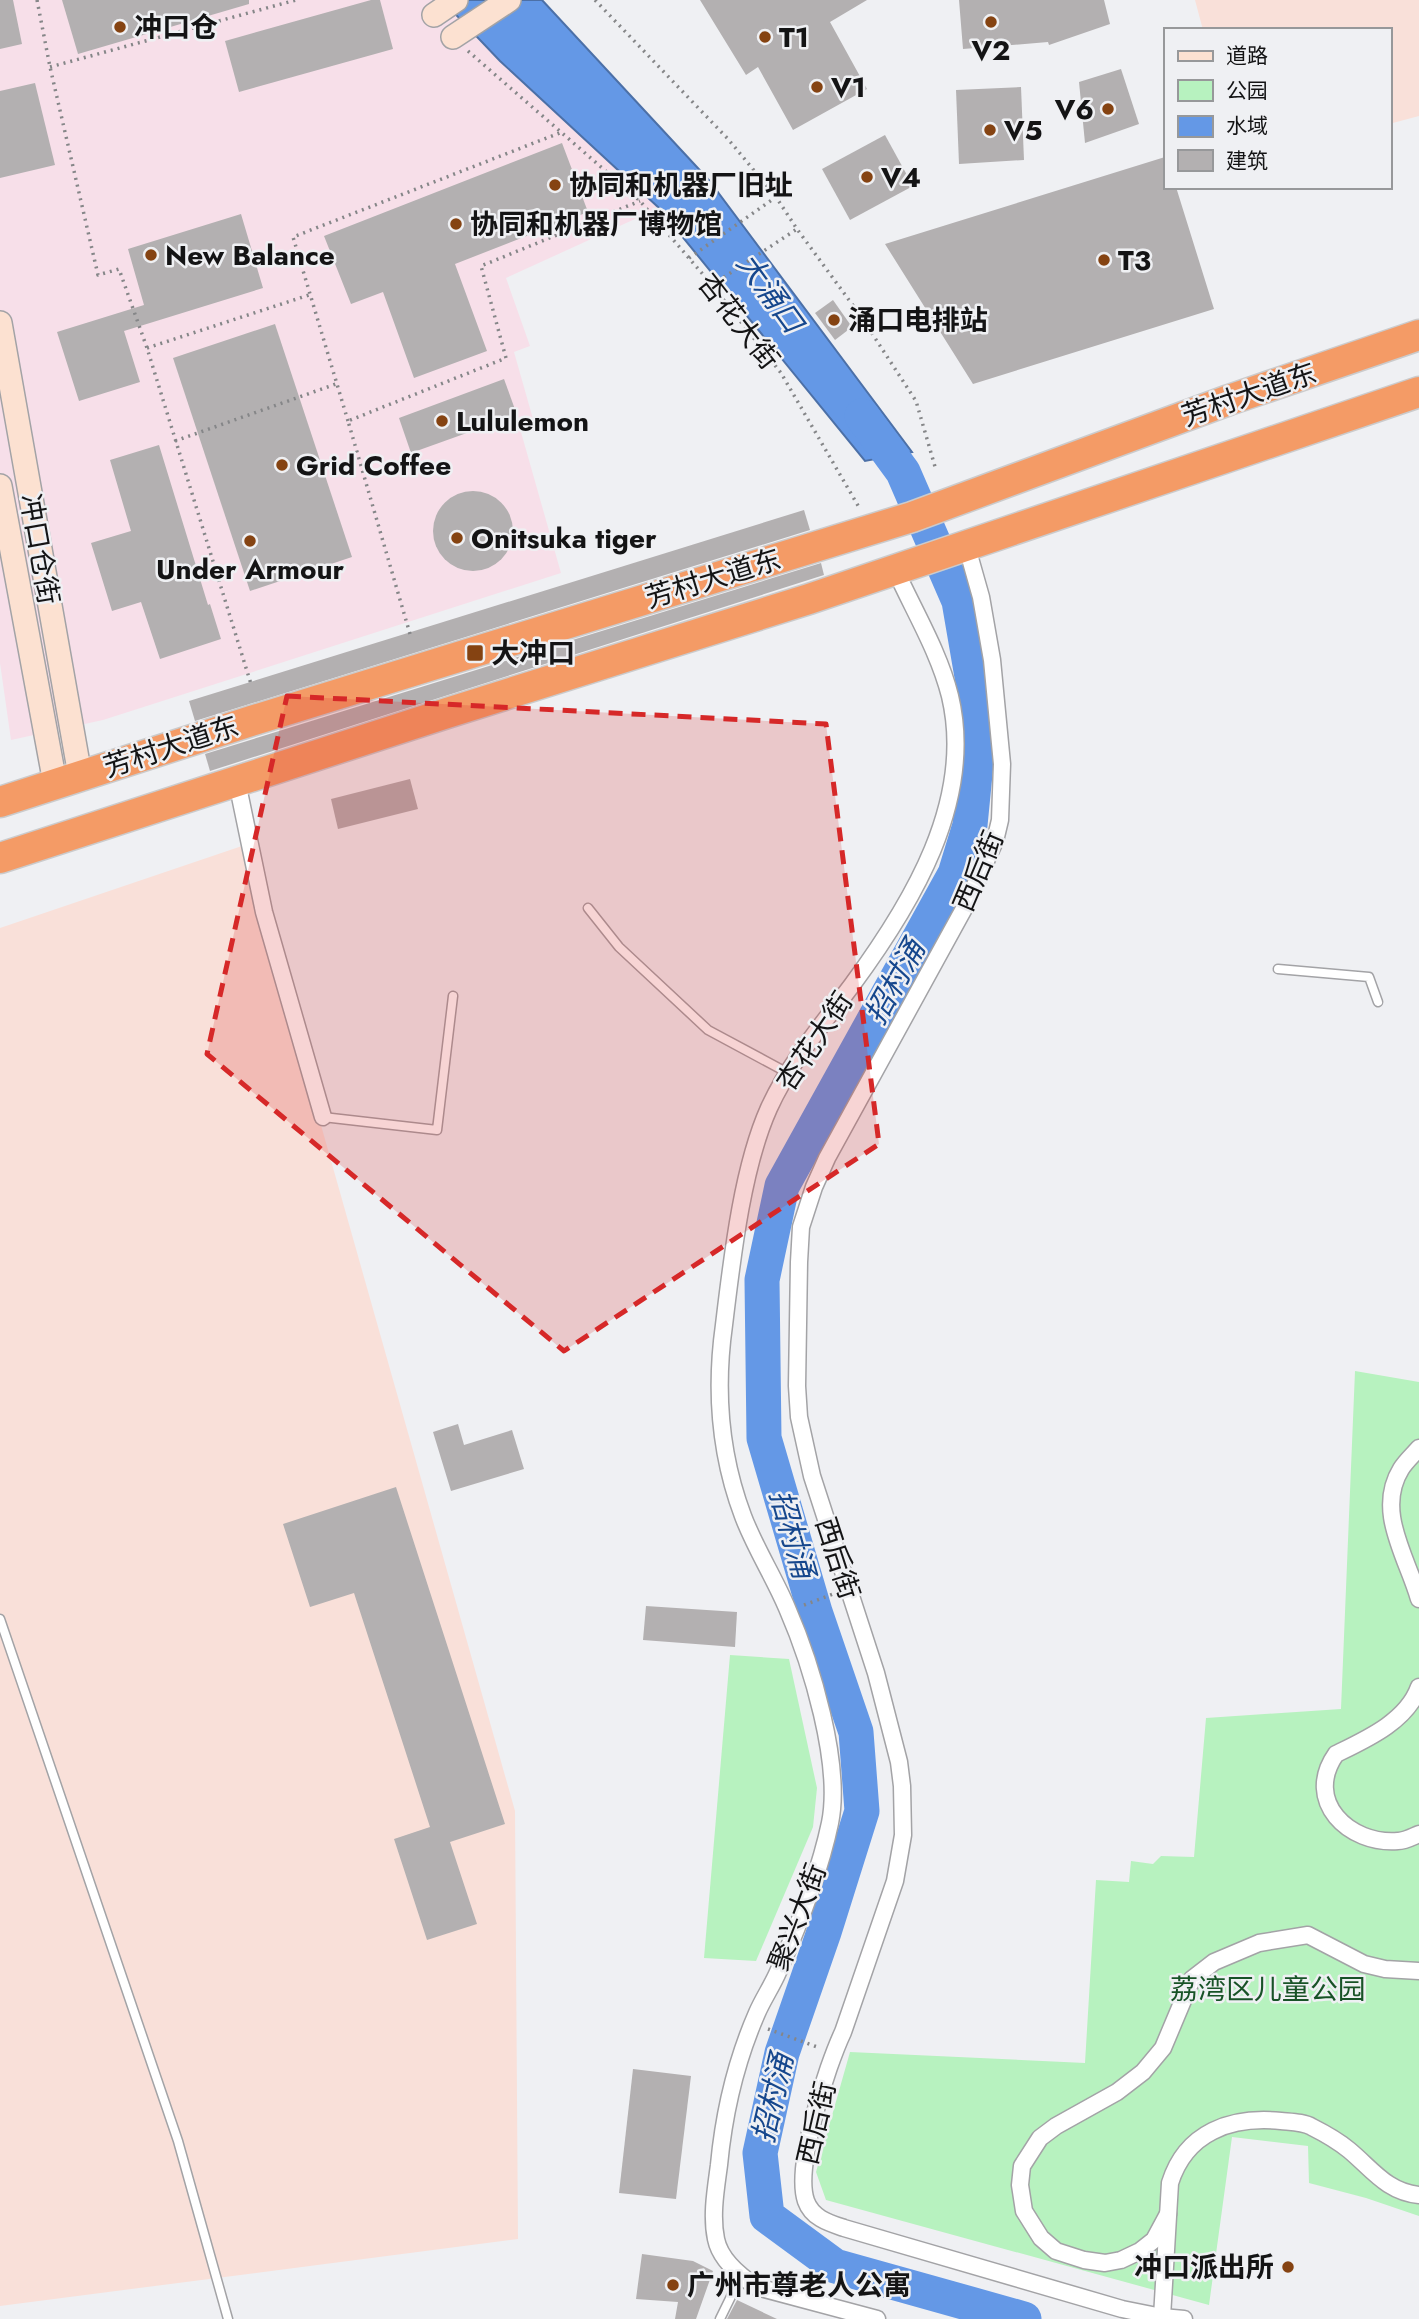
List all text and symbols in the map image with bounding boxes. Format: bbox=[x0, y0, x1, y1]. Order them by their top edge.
place label: 冲口仓 bbox=[134, 7, 218, 48]
marker: V2 bbox=[983, 14, 999, 30]
place label: T1 bbox=[779, 17, 809, 58]
marker: 冲口仓 bbox=[112, 19, 128, 35]
legend bbox=[1164, 28, 1391, 189]
marker: T1 bbox=[757, 29, 773, 45]
place label: V2 bbox=[971, 30, 1010, 71]
text: 道路 bbox=[1226, 41, 1268, 71]
place label: V1 bbox=[830, 67, 866, 108]
text: 公园 bbox=[1226, 76, 1268, 106]
marker: V1 bbox=[809, 79, 825, 95]
place label: V6 bbox=[1054, 89, 1094, 130]
marker: V6 bbox=[1100, 101, 1116, 117]
place label: V5 bbox=[1003, 110, 1043, 151]
text: 水域 bbox=[1226, 111, 1268, 141]
marker: V5 bbox=[982, 122, 998, 138]
text: 建筑 bbox=[1226, 146, 1268, 176]
place label: V4 bbox=[880, 157, 921, 198]
place label: 协同和机器厂旧址 bbox=[569, 165, 793, 206]
marker: V4 bbox=[859, 169, 875, 185]
marker: 协同和机器厂旧址 bbox=[547, 177, 563, 193]
place label: 协同和机器厂博物馆 bbox=[470, 204, 722, 245]
marker: 协同和机器厂博物馆 bbox=[448, 216, 464, 232]
place label: New Balance bbox=[165, 235, 335, 276]
place label: T3 bbox=[1118, 240, 1151, 281]
water label: 大涌口 bbox=[727, 244, 815, 343]
marker: New Balance bbox=[143, 247, 159, 263]
marker: T3 bbox=[1096, 252, 1112, 268]
street label: 杏花大街 bbox=[688, 265, 789, 378]
place label: 涌口电排站 bbox=[848, 300, 988, 341]
marker: 涌口电排站 bbox=[826, 312, 842, 328]
street label: 芳村大道东 bbox=[1176, 352, 1322, 437]
place label: Lululemon bbox=[456, 401, 589, 442]
marker: Lululemon bbox=[434, 413, 450, 429]
place label: Grid Coffee bbox=[296, 445, 451, 486]
marker: Grid Coffee bbox=[274, 457, 290, 473]
street label: 冲口仓街 bbox=[10, 490, 69, 608]
place label: Onitsuka tiger bbox=[471, 518, 657, 559]
marker: Onitsuka tiger bbox=[449, 530, 465, 546]
marker: Under Armour bbox=[242, 533, 258, 549]
street label: 芳村大道东 bbox=[640, 538, 786, 619]
place label: Under Armour bbox=[156, 549, 345, 590]
place label: 大冲口 bbox=[491, 633, 575, 674]
marker: 大冲口 bbox=[465, 643, 485, 663]
street label: 芳村大道东 bbox=[98, 705, 244, 788]
street label: 西后街 bbox=[943, 825, 1014, 918]
water label: 招村涌 bbox=[854, 929, 937, 1032]
street label: 杏花大街 bbox=[766, 983, 863, 1099]
water label: 招村涌 bbox=[759, 1485, 826, 1586]
street label: 西后街 bbox=[805, 1512, 870, 1604]
street label: 聚兴大街 bbox=[758, 1858, 837, 1977]
park label: 荔湾区儿童公园 bbox=[1170, 1969, 1366, 2010]
water label: 招村涌 bbox=[741, 2046, 804, 2147]
street label: 西后街 bbox=[787, 2078, 846, 2169]
place label: 冲口派出所 bbox=[1134, 2247, 1274, 2288]
marker: 冲口派出所 bbox=[1280, 2259, 1296, 2275]
place label: 广州市尊老人公寓 bbox=[687, 2265, 911, 2306]
marker: 广州市尊老人公寓 bbox=[665, 2277, 681, 2293]

